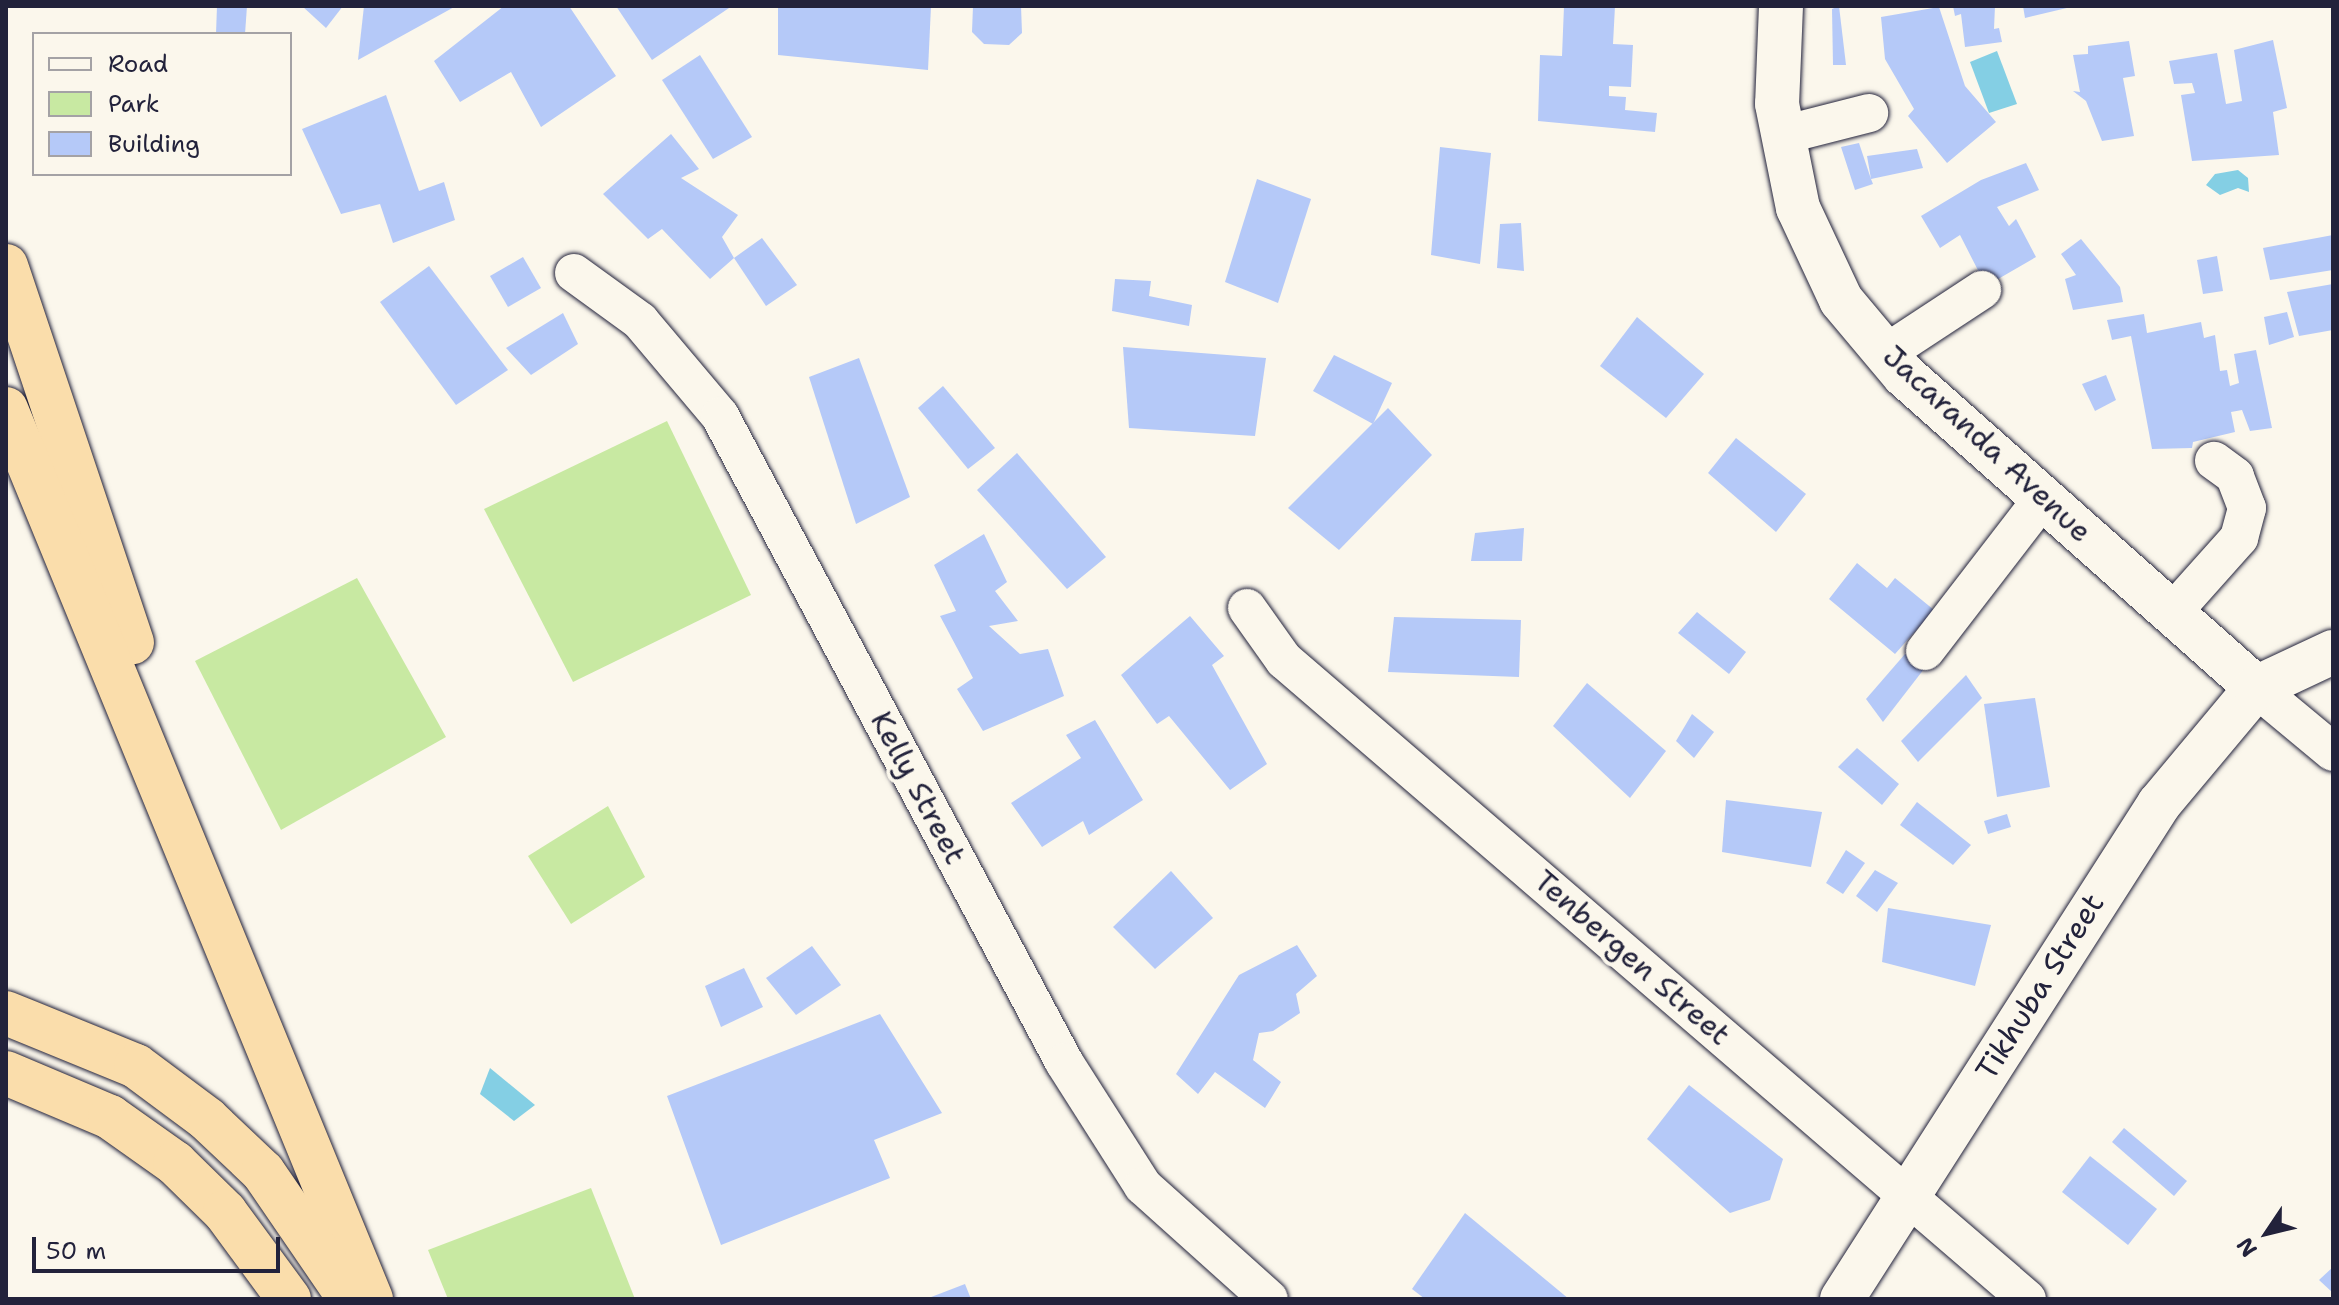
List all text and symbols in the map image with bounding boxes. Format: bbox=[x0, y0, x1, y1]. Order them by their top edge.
legend bbox=[32, 32, 292, 176]
text: Road bbox=[108, 48, 168, 80]
text: Park bbox=[108, 88, 160, 120]
text: Building bbox=[108, 128, 200, 160]
street label: Jacaranda Avenue bbox=[1875, 338, 2099, 550]
street label: Kelly Street bbox=[863, 705, 973, 871]
street label: Tenbergen Street bbox=[1526, 863, 1738, 1053]
street label: Tikhuba Street bbox=[1968, 887, 2112, 1087]
north arrow bbox=[2227, 1193, 2307, 1273]
scale bar bbox=[36, 1221, 284, 1271]
text: N bbox=[2230, 1232, 2264, 1263]
text: 50 m bbox=[46, 1235, 106, 1267]

